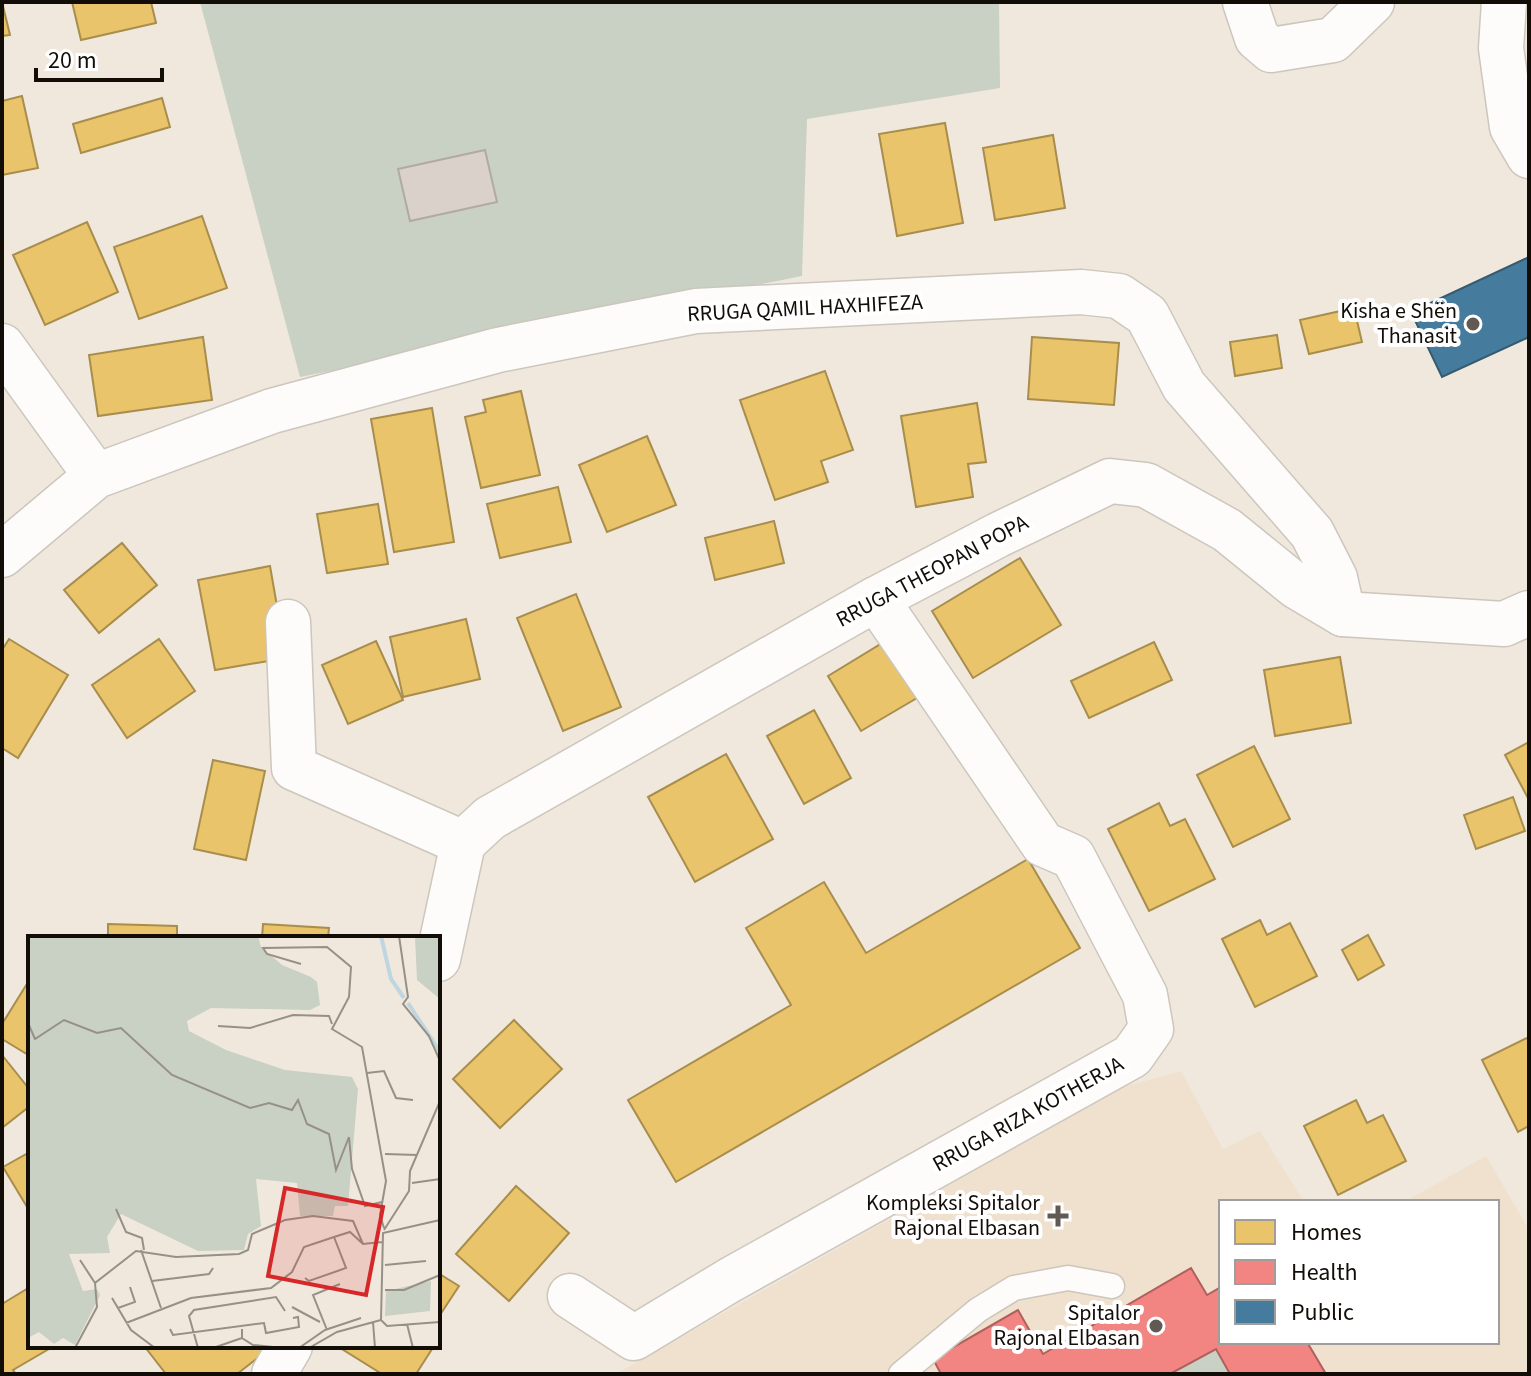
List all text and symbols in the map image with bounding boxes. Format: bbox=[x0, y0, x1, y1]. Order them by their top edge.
scale bar bbox=[36, 32, 162, 82]
text: 20 m bbox=[48, 43, 97, 78]
street label: RRUGA QAMIL HAXHIFEZA bbox=[686, 286, 924, 330]
place label: Kisha e Shën Thanasit bbox=[1340, 295, 1458, 352]
marker: Kisha e Shën Thanasit bbox=[1464, 315, 1482, 333]
street label: RRUGA THEOPAN POPA bbox=[830, 507, 1034, 635]
inset map bbox=[28, 936, 440, 1348]
street label: RRUGA RIZA KOTHERJA bbox=[927, 1048, 1129, 1180]
place label: Kompleksi Spitalor Rajonal Elbasan bbox=[866, 1187, 1040, 1244]
legend bbox=[1219, 1200, 1499, 1344]
marker: Kompleksi Spitalor Rajonal Elbasan bbox=[1047, 1205, 1069, 1227]
text: Homes bbox=[1291, 1215, 1362, 1250]
text: Health bbox=[1291, 1255, 1358, 1290]
text: Public bbox=[1291, 1295, 1354, 1330]
place label: Spitalor Rajonal Elbasan bbox=[993, 1297, 1140, 1354]
marker: Spitalor Rajonal Elbasan bbox=[1147, 1317, 1165, 1335]

